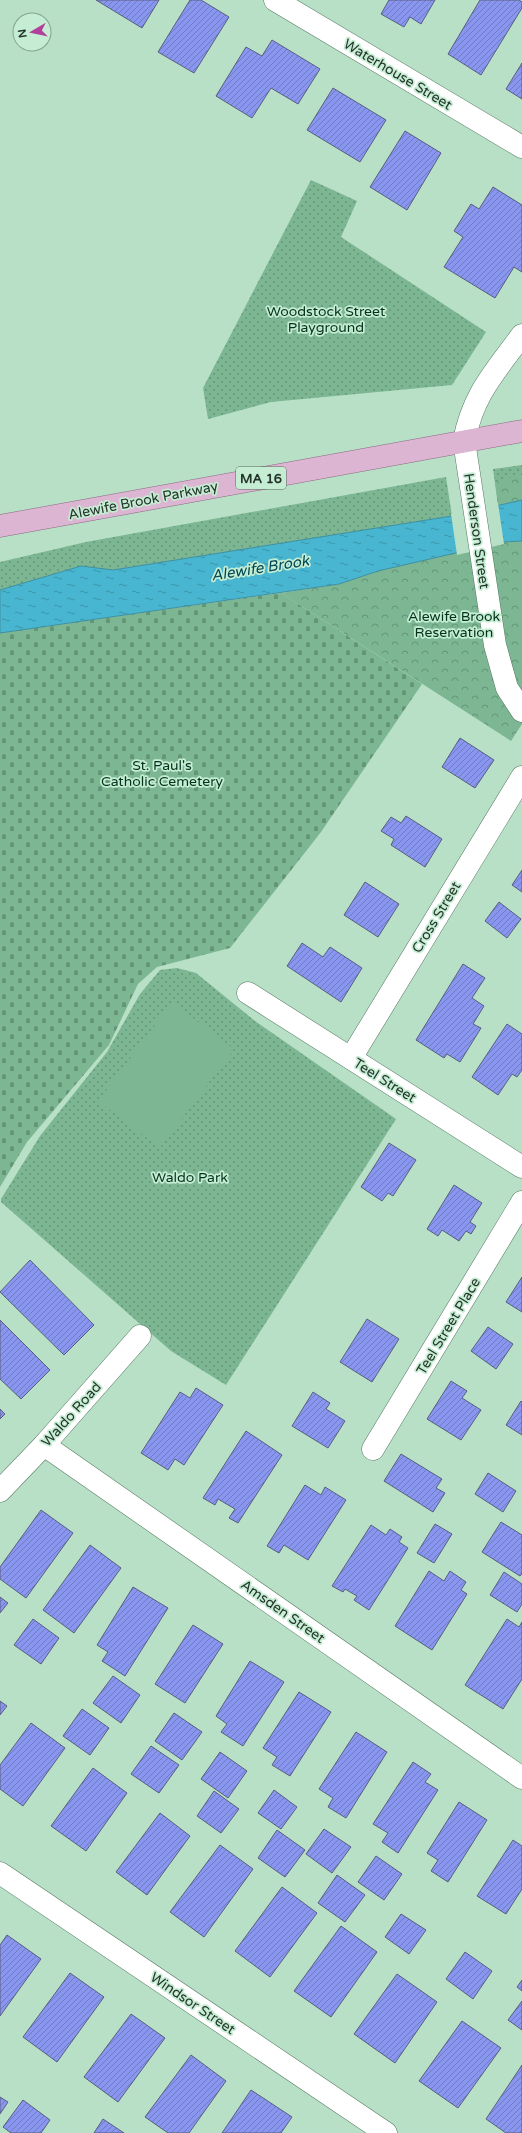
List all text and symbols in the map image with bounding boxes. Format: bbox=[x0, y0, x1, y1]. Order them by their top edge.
north arrow bbox=[12, 12, 52, 52]
text: N bbox=[16, 28, 30, 39]
street label: Waterhouse Street bbox=[340, 35, 456, 114]
park label: Woodstock Street Playground bbox=[267, 303, 386, 336]
road number: MA 16 bbox=[236, 467, 286, 489]
street label: Henderson Street bbox=[460, 472, 493, 591]
street label: Alewife Brook Parkway bbox=[67, 478, 220, 523]
water label: Alewife Brook bbox=[210, 551, 312, 585]
park label: Alewife Brook Reservation bbox=[408, 608, 500, 641]
park label: St. Paul's Catholic Cemetery bbox=[101, 757, 224, 790]
street label: Cross Street bbox=[408, 878, 465, 956]
street label: Teel Street bbox=[350, 1055, 420, 1107]
park label: Waldo Park bbox=[152, 1169, 228, 1186]
street label: Teel Street Place bbox=[413, 1275, 484, 1378]
street label: Waldo Road bbox=[38, 1379, 105, 1450]
street label: Amsden Street bbox=[237, 1576, 329, 1647]
street label: Windsor Street bbox=[147, 1969, 239, 2039]

